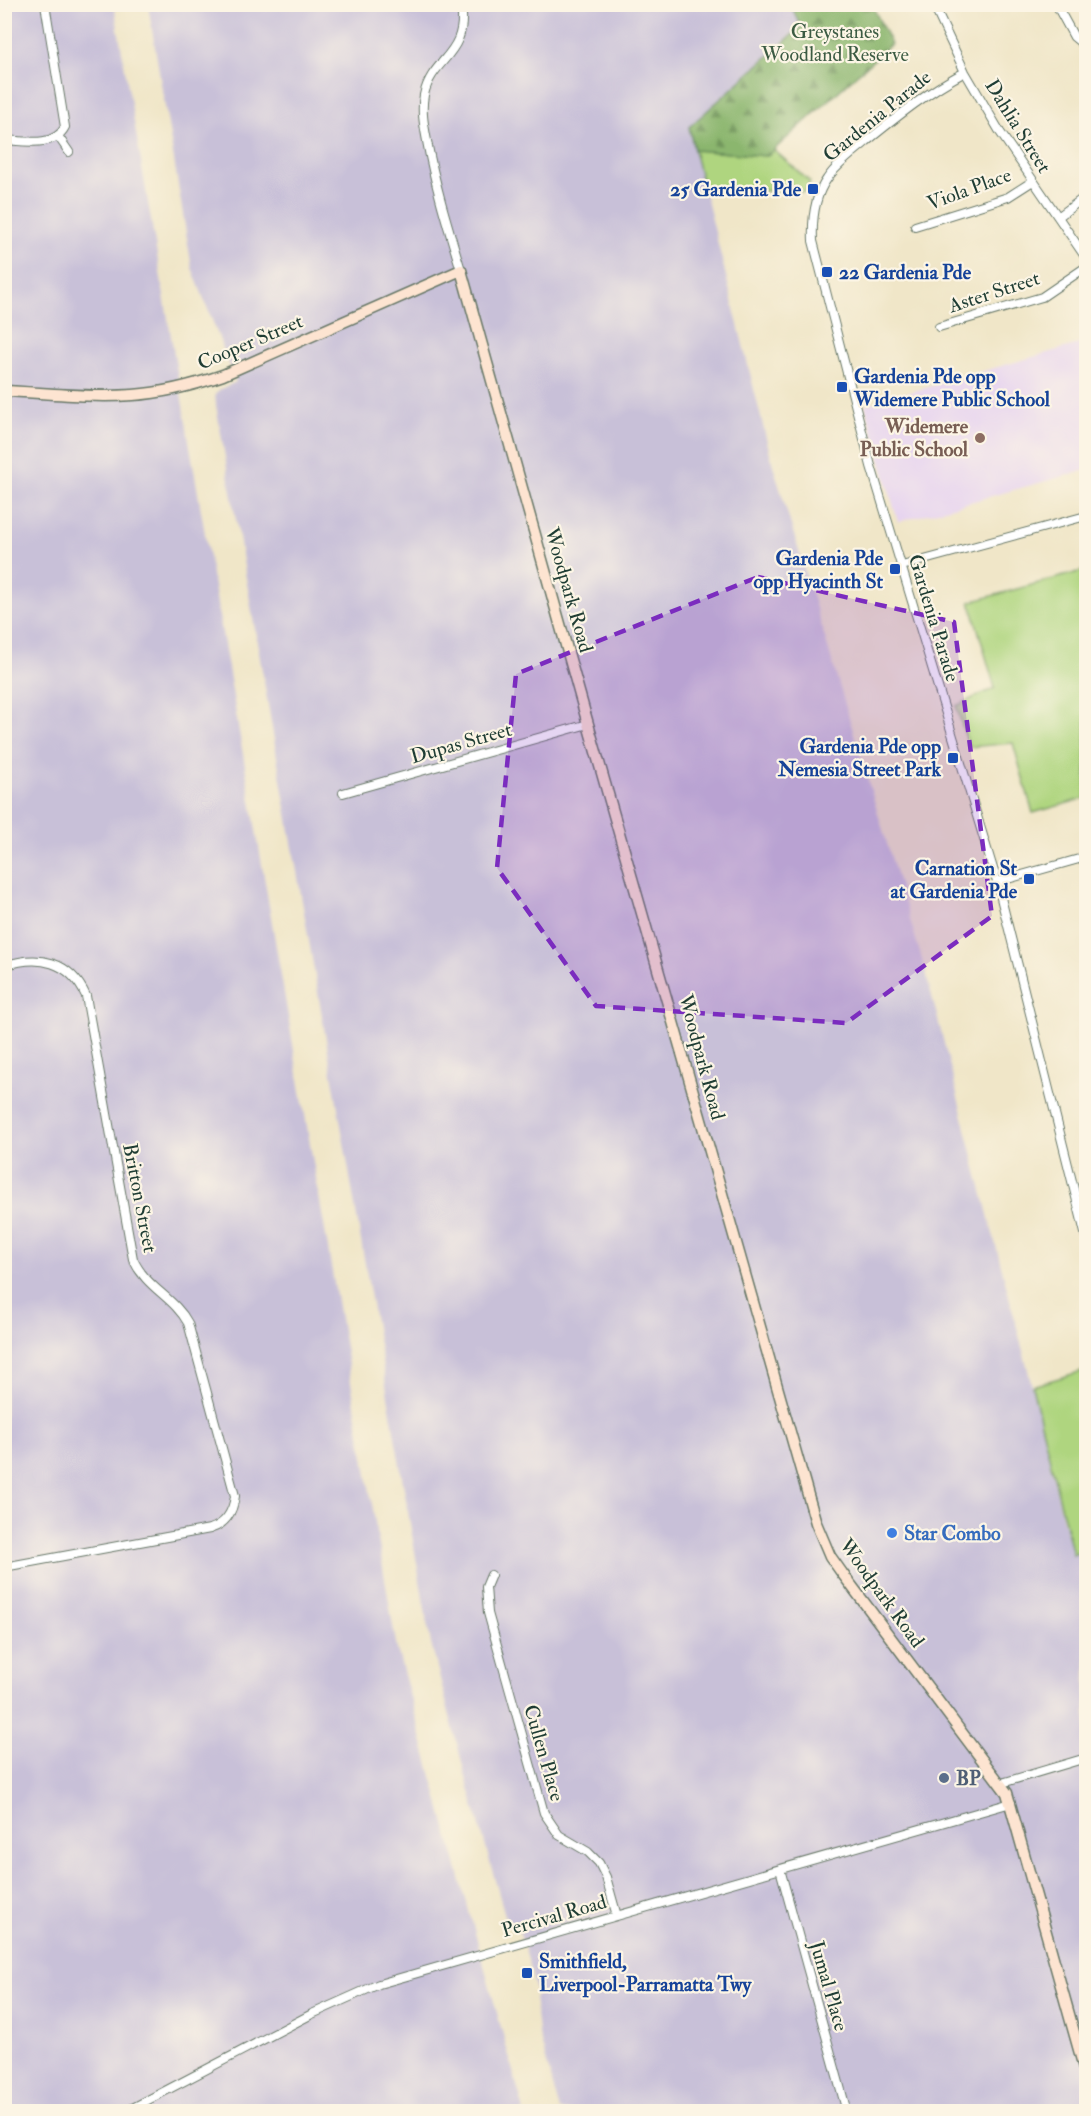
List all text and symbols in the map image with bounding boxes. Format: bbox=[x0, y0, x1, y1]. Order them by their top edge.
park label: Greystanes Woodland Reserve bbox=[760, 19, 909, 67]
street label: Gardenia Parade bbox=[818, 65, 936, 167]
street label: Dahlia Street bbox=[979, 74, 1057, 178]
street label: Viola Place bbox=[923, 162, 1015, 216]
place label: 25 Gardenia Pde bbox=[670, 177, 802, 202]
marker: 25 Gardenia Pde bbox=[806, 182, 820, 196]
place label: 22 Gardenia Pde bbox=[839, 260, 972, 285]
marker: 22 Gardenia Pde bbox=[820, 265, 834, 279]
street label: Aster Street bbox=[944, 265, 1043, 319]
street label: Cooper Street bbox=[193, 308, 307, 376]
place label: Gardenia Pde opp Widemere Public School bbox=[853, 364, 1051, 412]
marker: Gardenia Pde opp Widemere Public School bbox=[835, 380, 849, 394]
place label: Widemere Public School bbox=[860, 414, 969, 462]
marker: Widemere Public School bbox=[973, 431, 987, 445]
street label: Woodpark Road bbox=[538, 524, 599, 656]
place label: Gardenia Pde opp Hyacinth St bbox=[753, 546, 884, 595]
street label: Gardenia Parade bbox=[903, 551, 965, 685]
marker: Gardenia Pde opp Hyacinth St bbox=[888, 562, 902, 576]
street label: Dupas Street bbox=[407, 716, 515, 770]
place label: Gardenia Pde opp Nemesia Street Park bbox=[777, 734, 941, 782]
marker: Gardenia Pde opp Nemesia Street Park bbox=[946, 751, 960, 765]
place label: Carnation St at Gardenia Pde bbox=[891, 856, 1018, 904]
marker: Carnation St at Gardenia Pde bbox=[1022, 872, 1036, 886]
street label: Woodpark Road bbox=[672, 991, 731, 1123]
street label: Britton Street bbox=[117, 1141, 163, 1255]
place label: Star Combo bbox=[904, 1521, 1001, 1546]
marker: Star Combo bbox=[885, 1526, 899, 1540]
street label: Woodpark Road bbox=[833, 1533, 930, 1653]
street label: Cullen Place bbox=[518, 1702, 570, 1804]
place label: BP bbox=[956, 1766, 981, 1791]
marker: BP bbox=[937, 1771, 951, 1785]
street label: Percival Road bbox=[499, 1889, 610, 1943]
street label: Jumal Place bbox=[804, 1937, 854, 2034]
place label: Smithfield, Liverpool-Parramatta Twy bbox=[539, 1949, 752, 1998]
marker: Smithfield, Liverpool-Parramatta Twy bbox=[520, 1966, 534, 1980]

